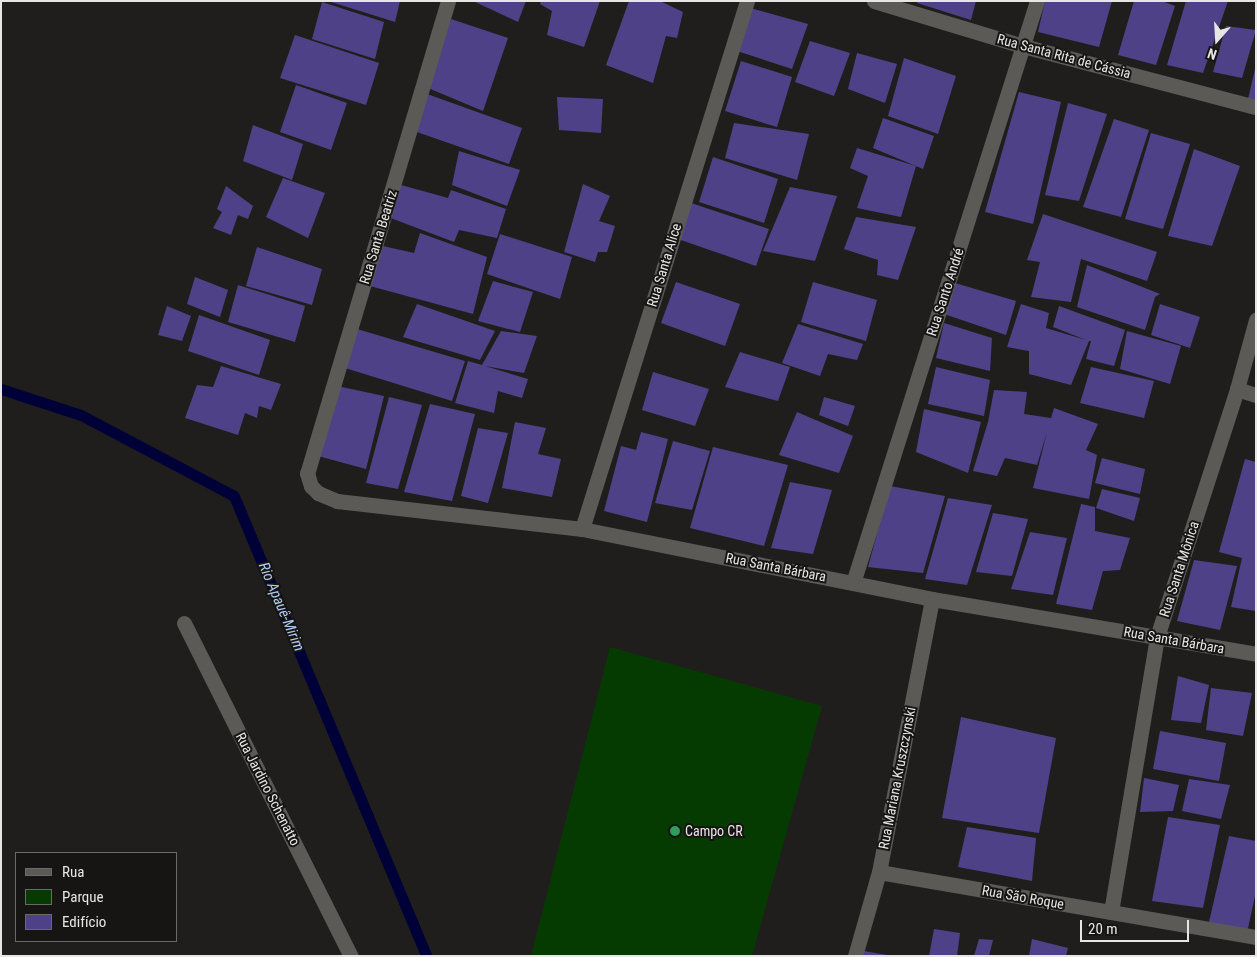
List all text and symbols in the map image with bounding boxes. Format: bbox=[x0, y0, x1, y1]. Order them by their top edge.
north arrow bbox=[1192, 15, 1242, 65]
street label: Rua Santa Rita de Cássia bbox=[995, 30, 1133, 82]
text: N bbox=[1205, 45, 1219, 63]
street label: Rua Santa Beatriz bbox=[356, 188, 400, 286]
street label: Rua Santa Alice bbox=[643, 221, 685, 309]
street label: Rua Santo André bbox=[923, 246, 967, 338]
street label: Rua Santa Mônica bbox=[1156, 519, 1202, 619]
street label: Rua Santa Bárbara bbox=[724, 549, 828, 585]
water label: Rio Apauê-Mirim bbox=[254, 560, 308, 654]
street label: Rua Santa Bárbara bbox=[1122, 623, 1226, 657]
street label: Rua Mariana Kruszczynski bbox=[875, 705, 919, 851]
street label: Rua Jardino Schenatto bbox=[232, 730, 304, 848]
place label: Campo CR bbox=[685, 823, 743, 839]
marker: Campo CR bbox=[669, 825, 681, 837]
legend bbox=[15, 852, 178, 942]
text: Rua bbox=[62, 863, 84, 881]
street label: Rua São Roque bbox=[981, 882, 1065, 912]
text: Parque bbox=[62, 888, 104, 906]
scale bar bbox=[1082, 910, 1191, 942]
text: Edifício bbox=[62, 913, 106, 931]
text: 20 m bbox=[1088, 920, 1118, 938]

